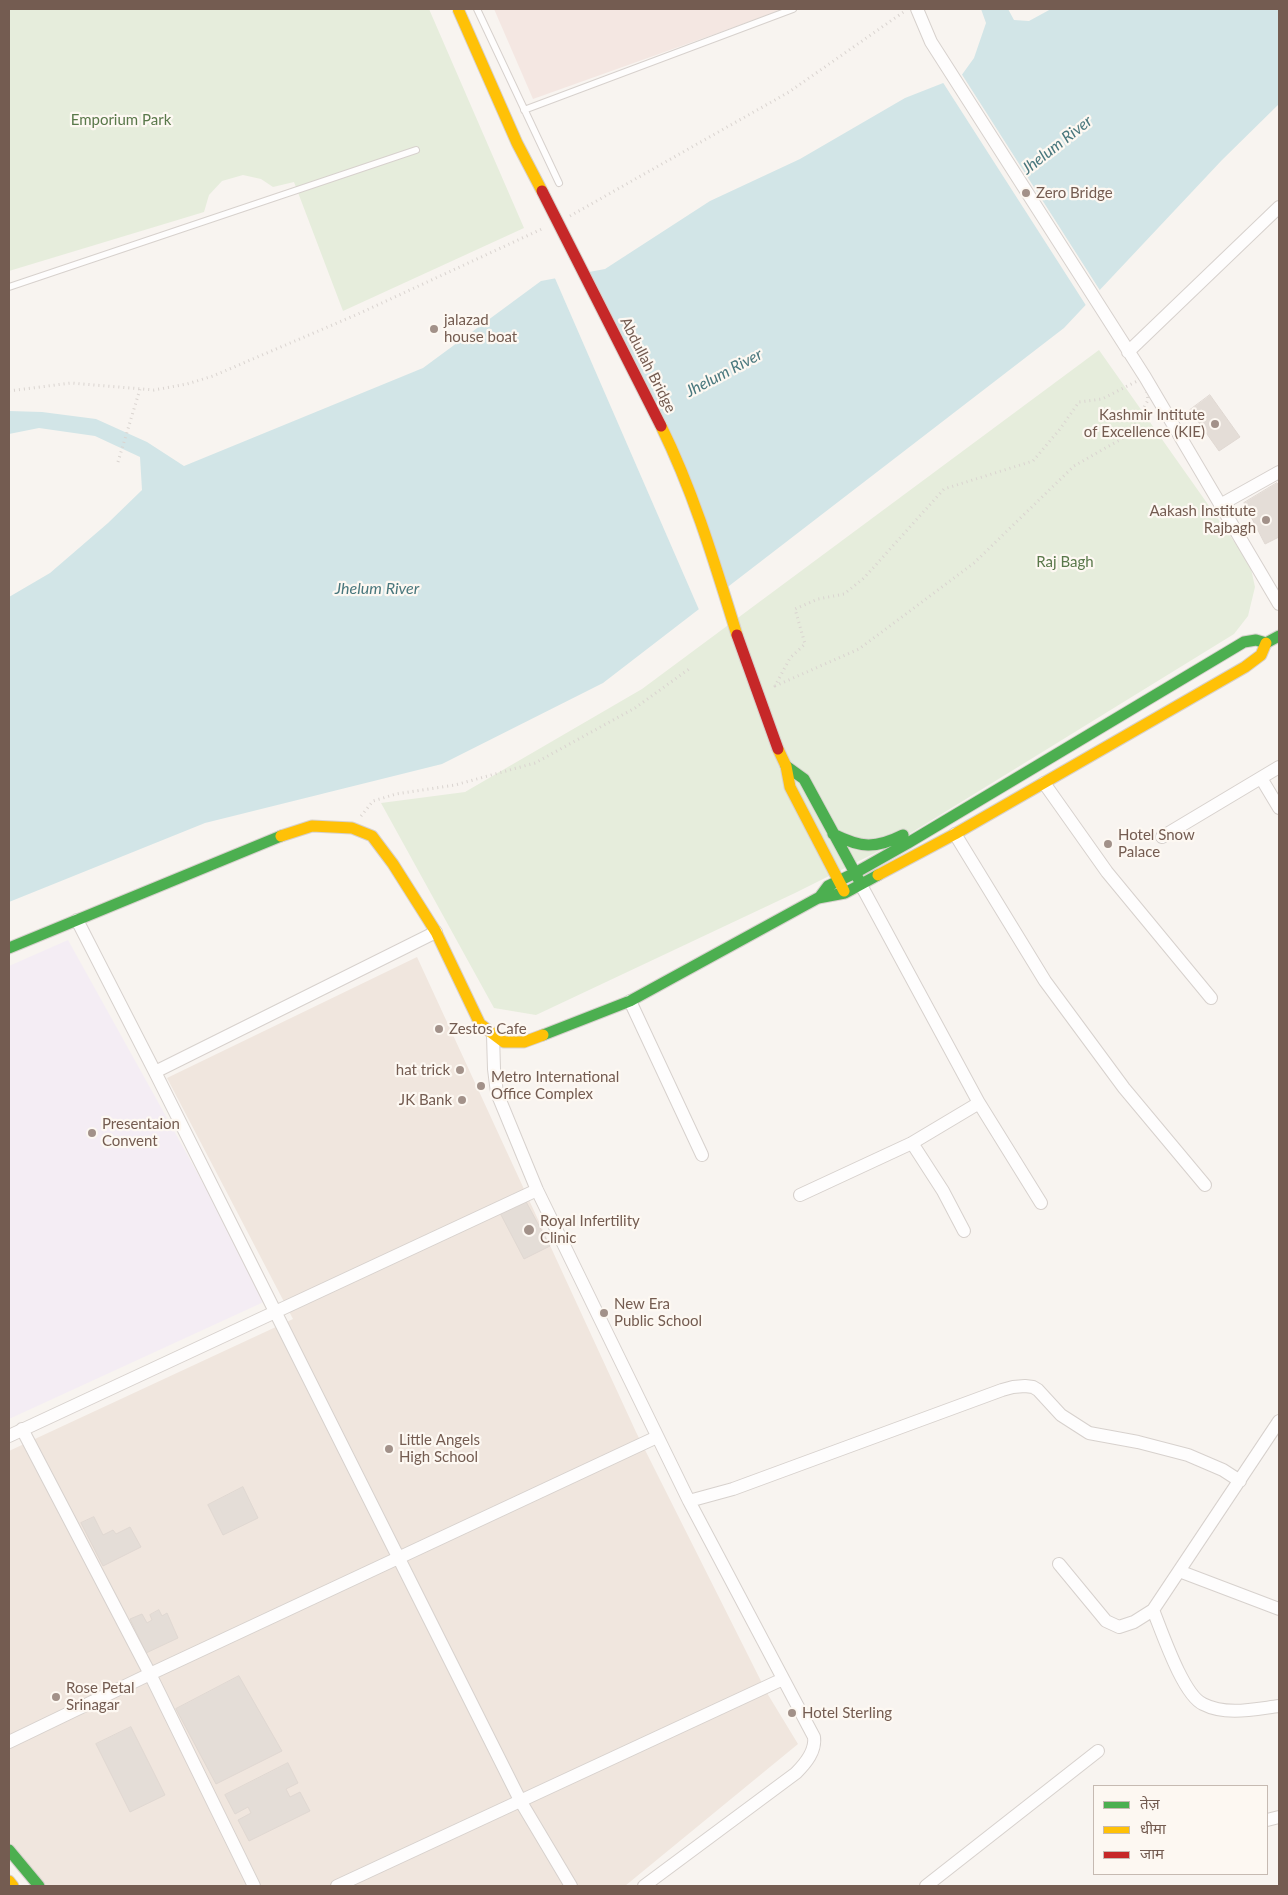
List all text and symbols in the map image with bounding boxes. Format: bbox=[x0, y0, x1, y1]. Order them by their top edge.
park label: Emporium Park bbox=[71, 111, 171, 129]
water label: Jhelum River bbox=[1018, 111, 1096, 179]
place label: Zero Bridge bbox=[1036, 184, 1113, 202]
marker: Zero Bridge bbox=[1020, 187, 1032, 199]
place label: jalazad house boat bbox=[444, 311, 517, 346]
street label: Abdullah Bridge bbox=[616, 314, 680, 416]
marker: jalazad house boat bbox=[428, 323, 440, 335]
water label: Jhelum River bbox=[682, 345, 766, 401]
place label: Kashmir Intitute of Excellence (KIE) bbox=[1084, 406, 1205, 441]
marker: Kashmir Intitute of Excellence (KIE) bbox=[1209, 418, 1221, 430]
place label: Aakash Institute Rajbagh bbox=[1149, 502, 1256, 537]
marker: Aakash Institute Rajbagh bbox=[1260, 514, 1272, 526]
park label: Raj Bagh bbox=[1036, 553, 1094, 571]
water label: Jhelum River bbox=[335, 579, 419, 599]
place label: Hotel Snow Palace bbox=[1118, 826, 1195, 861]
marker: Hotel Snow Palace bbox=[1102, 838, 1114, 850]
place label: Zestos Cafe bbox=[449, 1020, 527, 1038]
marker: Zestos Cafe bbox=[433, 1023, 445, 1035]
place label: hat trick bbox=[396, 1061, 450, 1079]
marker: hat trick bbox=[454, 1064, 466, 1076]
place label: Metro International Office Complex bbox=[491, 1068, 619, 1103]
marker: Metro International Office Complex bbox=[475, 1080, 487, 1092]
place label: JK Bank bbox=[399, 1091, 452, 1109]
marker: JK Bank bbox=[456, 1094, 468, 1106]
place label: Presentaion Convent bbox=[102, 1115, 180, 1150]
marker: Presentaion Convent bbox=[86, 1127, 98, 1139]
place label: Royal Infertility Clinic bbox=[540, 1212, 640, 1247]
marker: Royal Infertility Clinic bbox=[522, 1223, 536, 1237]
place label: New Era Public School bbox=[614, 1295, 702, 1330]
marker: New Era Public School bbox=[598, 1307, 610, 1319]
place label: Little Angels High School bbox=[399, 1431, 480, 1466]
marker: Little Angels High School bbox=[383, 1443, 395, 1455]
place label: Rose Petal Srinagar bbox=[66, 1679, 135, 1714]
marker: Rose Petal Srinagar bbox=[50, 1691, 62, 1703]
place label: Hotel Sterling bbox=[802, 1704, 892, 1722]
marker: Hotel Sterling bbox=[786, 1707, 798, 1719]
legend bbox=[1093, 1785, 1268, 1875]
text: तेज़ bbox=[1140, 1794, 1160, 1812]
text: धीमा bbox=[1140, 1819, 1166, 1837]
text: जाम bbox=[1140, 1844, 1164, 1862]

